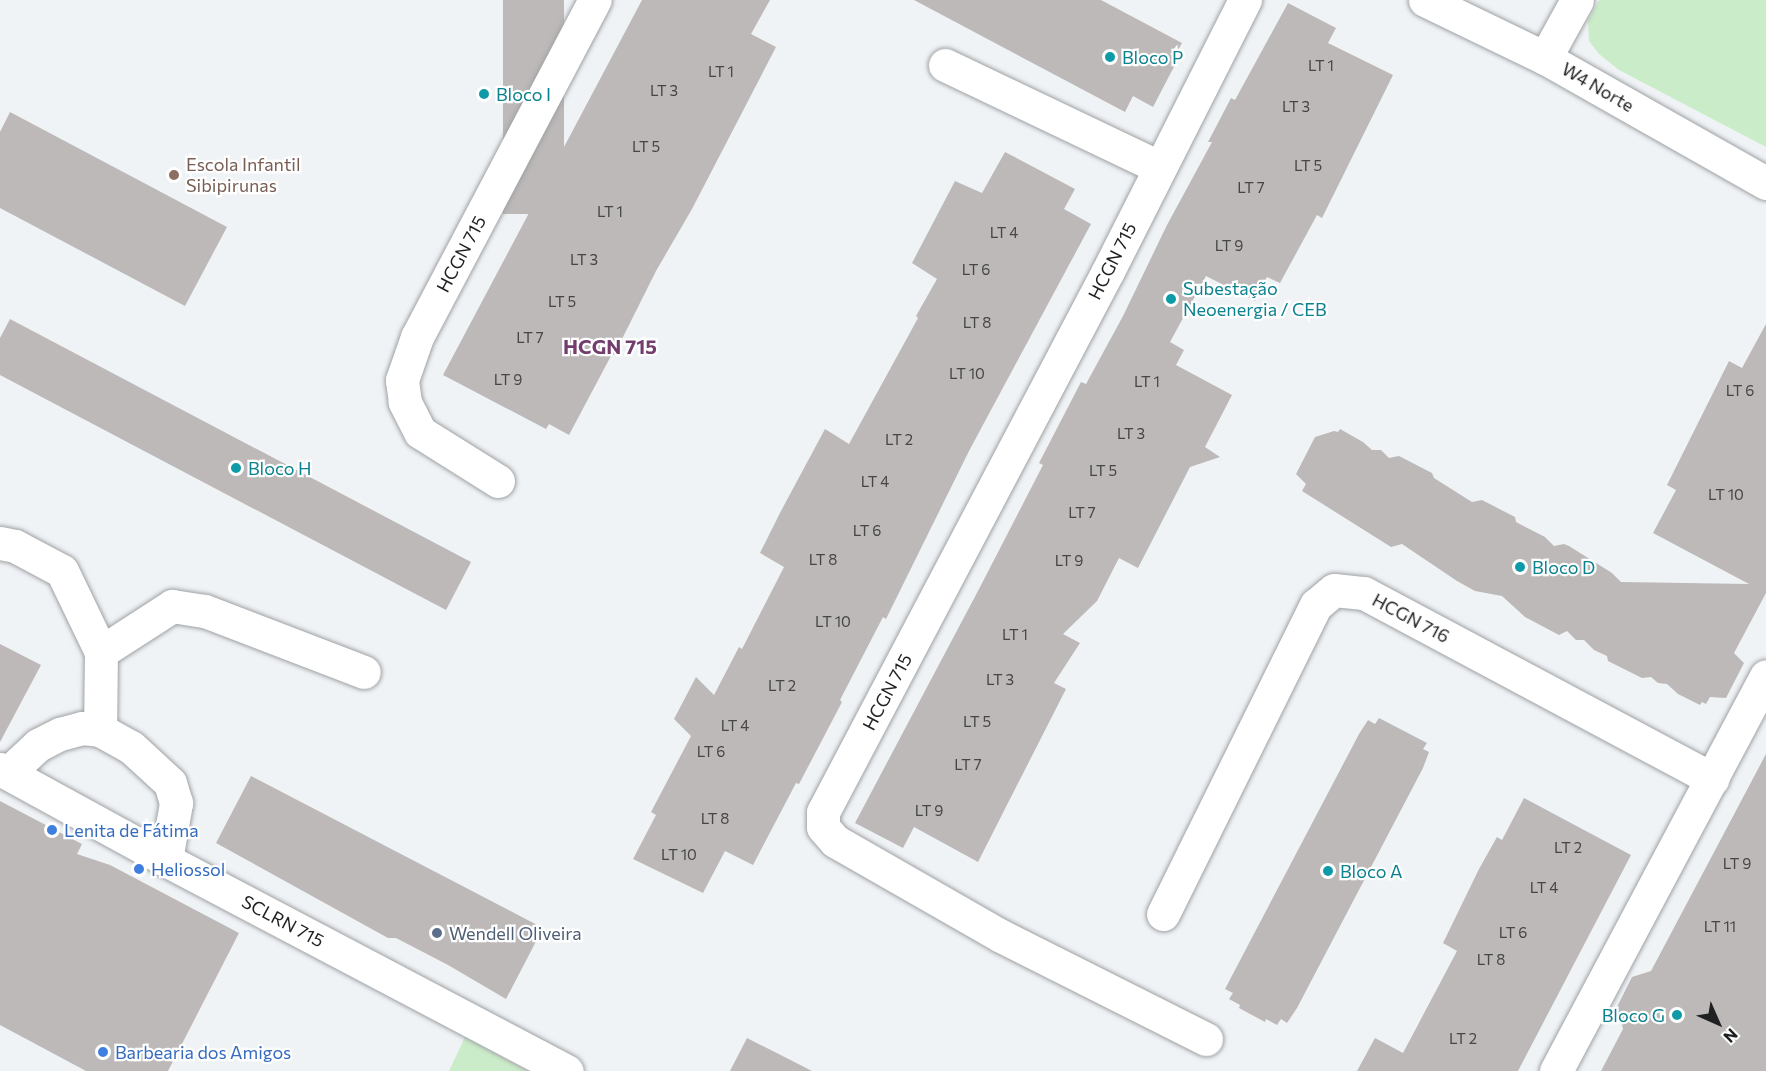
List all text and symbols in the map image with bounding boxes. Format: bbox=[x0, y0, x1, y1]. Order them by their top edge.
place label: Bloco P bbox=[1122, 46, 1183, 68]
marker: Bloco P bbox=[1103, 50, 1117, 64]
house number: LT 1 bbox=[1308, 57, 1334, 75]
street label: W4 Norte bbox=[1558, 58, 1638, 116]
house number: LT 1 bbox=[708, 63, 734, 81]
house number: LT 3 bbox=[650, 82, 678, 100]
place label: Bloco I bbox=[496, 83, 551, 105]
marker: Bloco I bbox=[477, 87, 491, 101]
house number: LT 3 bbox=[1282, 98, 1310, 116]
house number: LT 5 bbox=[632, 138, 660, 156]
place label: Escola Infantil Sibipirunas bbox=[186, 154, 300, 196]
house number: LT 5 bbox=[1294, 157, 1322, 175]
marker: Escola Infantil Sibipirunas bbox=[167, 168, 181, 182]
house number: LT 7 bbox=[1237, 179, 1265, 197]
house number: LT 1 bbox=[597, 203, 623, 221]
street label: HCGN 715 bbox=[432, 212, 490, 296]
street label: HCGN 715 bbox=[1083, 219, 1141, 303]
house number: LT 4 bbox=[990, 224, 1018, 242]
house number: LT 9 bbox=[1215, 237, 1243, 255]
house number: LT 3 bbox=[570, 251, 598, 269]
house number: LT 6 bbox=[962, 261, 990, 279]
place label: Subestação Neoenergia / CEB bbox=[1183, 278, 1327, 320]
marker: Subestação Neoenergia / CEB bbox=[1164, 292, 1178, 306]
house number: LT 5 bbox=[548, 293, 576, 311]
house number: LT 8 bbox=[963, 314, 991, 332]
house number: LT 7 bbox=[516, 329, 544, 347]
district label: HCGN 715 bbox=[563, 334, 657, 358]
house number: LT 10 bbox=[949, 365, 985, 383]
house number: LT 9 bbox=[494, 371, 522, 389]
house number: LT 1 bbox=[1134, 373, 1160, 391]
house number: LT 6 bbox=[1726, 382, 1754, 400]
house number: LT 3 bbox=[1117, 425, 1145, 443]
house number: LT 2 bbox=[885, 431, 913, 449]
place label: Bloco H bbox=[248, 457, 312, 479]
marker: Bloco H bbox=[229, 461, 243, 475]
house number: LT 5 bbox=[1089, 462, 1117, 480]
house number: LT 4 bbox=[861, 473, 889, 491]
house number: LT 10 bbox=[1708, 486, 1744, 504]
house number: LT 7 bbox=[1068, 504, 1096, 522]
house number: LT 6 bbox=[853, 522, 881, 540]
house number: LT 8 bbox=[809, 551, 837, 569]
house number: LT 9 bbox=[1055, 552, 1083, 570]
place label: Bloco D bbox=[1532, 556, 1595, 578]
marker: Bloco D bbox=[1513, 560, 1527, 574]
street label: HCGN 716 bbox=[1369, 589, 1453, 647]
house number: LT 10 bbox=[815, 613, 851, 631]
house number: LT 1 bbox=[1002, 626, 1028, 644]
street label: HCGN 715 bbox=[858, 650, 916, 734]
house number: LT 3 bbox=[986, 671, 1014, 689]
house number: LT 2 bbox=[768, 677, 796, 695]
house number: LT 5 bbox=[963, 713, 991, 731]
house number: LT 4 bbox=[721, 717, 749, 735]
house number: LT 6 bbox=[697, 743, 725, 761]
house number: LT 7 bbox=[954, 756, 982, 774]
house number: LT 9 bbox=[915, 802, 943, 820]
house number: LT 8 bbox=[701, 810, 729, 828]
place label: Lenita de Fátima bbox=[64, 819, 199, 841]
marker: Lenita de Fátima bbox=[45, 823, 59, 837]
house number: LT 2 bbox=[1554, 839, 1582, 857]
house number: LT 10 bbox=[661, 846, 697, 864]
house number: LT 9 bbox=[1723, 855, 1751, 873]
place label: Heliossol bbox=[151, 858, 225, 880]
place label: Bloco A bbox=[1340, 860, 1402, 882]
marker: Heliossol bbox=[132, 862, 146, 876]
marker: Bloco A bbox=[1321, 864, 1335, 878]
house number: LT 4 bbox=[1530, 879, 1558, 897]
street label: SCLRN 715 bbox=[238, 890, 328, 952]
house number: LT 11 bbox=[1704, 918, 1736, 936]
place label: Wendell Oliveira bbox=[449, 922, 582, 944]
house number: LT 6 bbox=[1499, 924, 1527, 942]
marker: Wendell Oliveira bbox=[430, 926, 444, 940]
house number: LT 8 bbox=[1477, 951, 1505, 969]
north arrow bbox=[1688, 993, 1748, 1053]
place label: Bloco G bbox=[1602, 1004, 1665, 1026]
marker: Bloco G bbox=[1670, 1008, 1684, 1022]
text: N bbox=[1720, 1025, 1742, 1047]
house number: LT 2 bbox=[1449, 1030, 1477, 1048]
place label: Barbearia dos Amigos bbox=[115, 1041, 291, 1063]
marker: Barbearia dos Amigos bbox=[96, 1045, 110, 1059]

